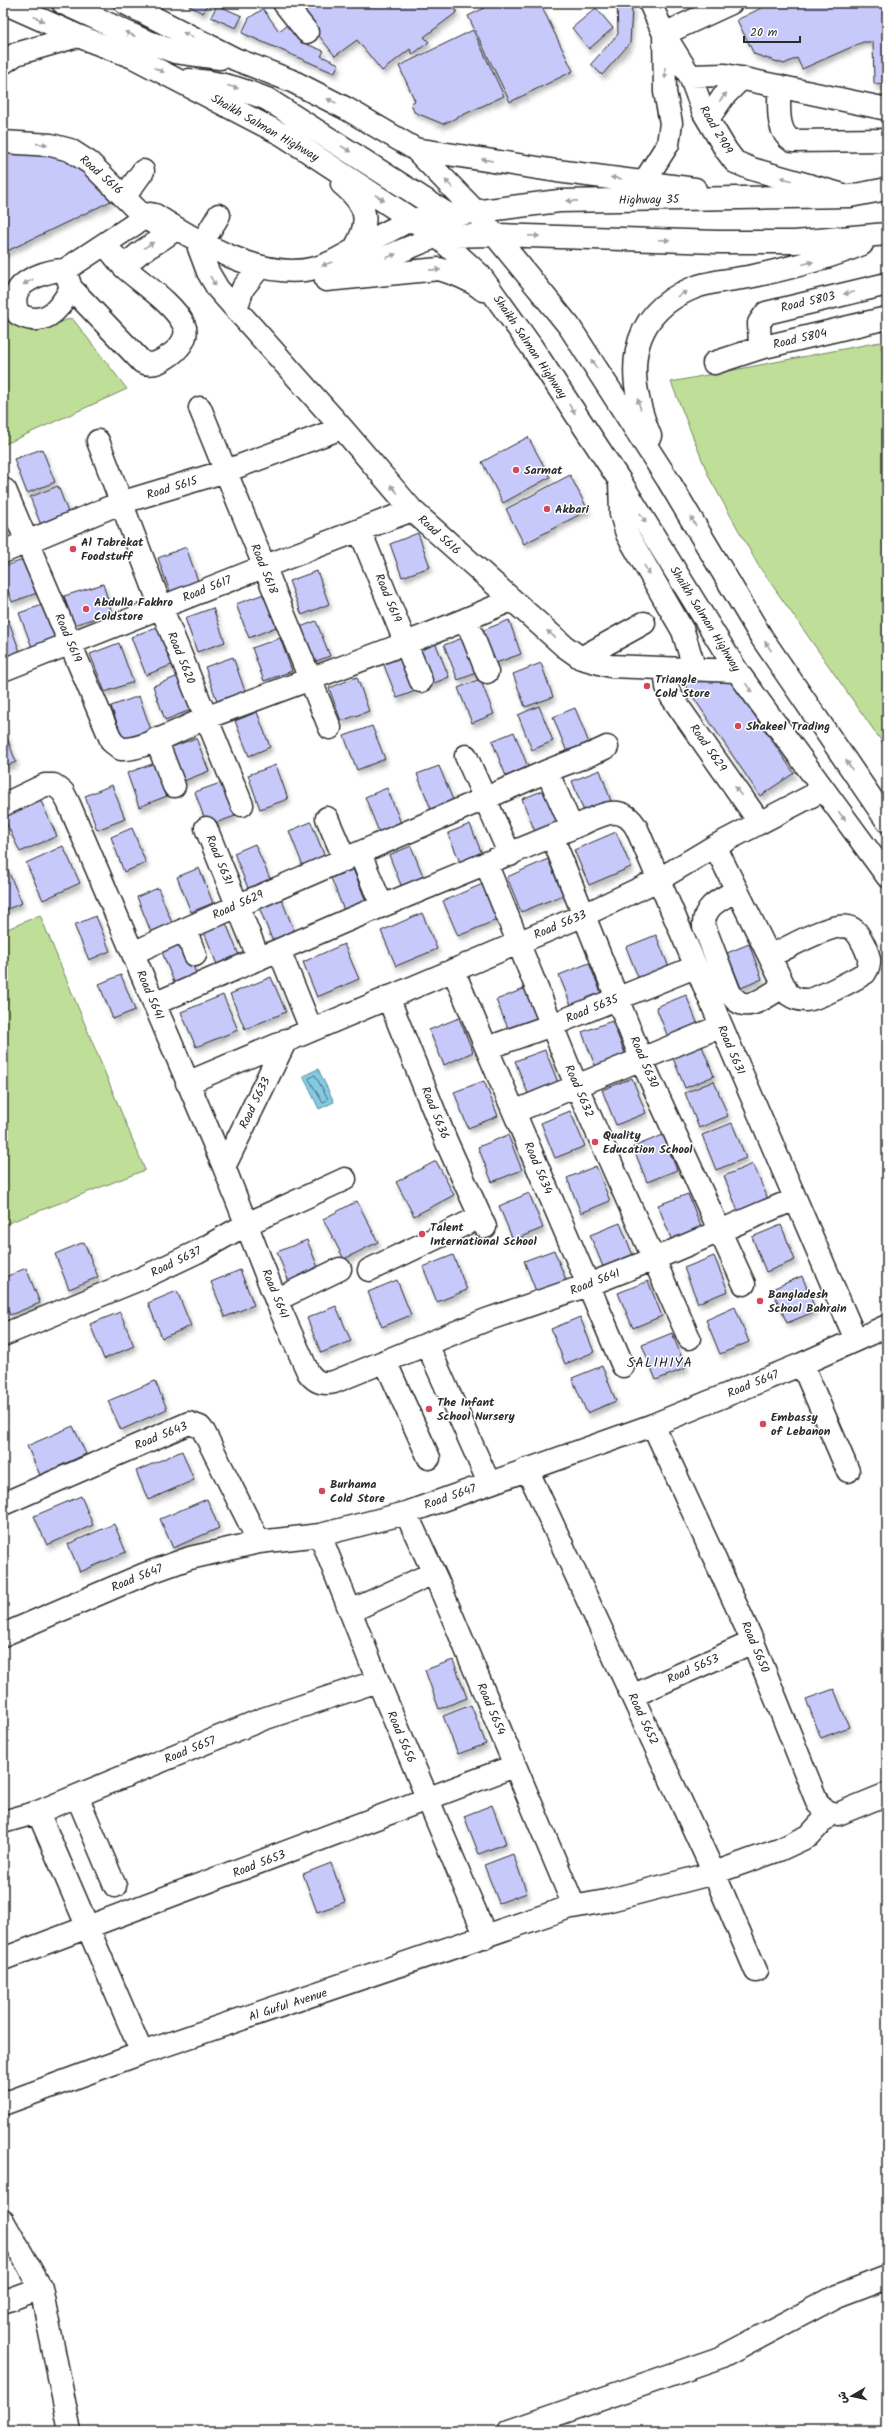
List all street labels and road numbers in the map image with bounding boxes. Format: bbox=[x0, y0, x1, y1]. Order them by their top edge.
street label: Shaikh Salman Highway bbox=[207, 89, 323, 167]
street label: Road 2909 bbox=[694, 102, 738, 158]
street label: Road 5616 bbox=[75, 151, 127, 199]
street label: Highway 35 bbox=[619, 190, 681, 210]
street label: Road 5803 bbox=[779, 286, 837, 317]
street label: Shaikh Salman Highway bbox=[488, 291, 572, 403]
street label: Road 5804 bbox=[771, 323, 829, 354]
street label: Road 5615 bbox=[144, 471, 201, 505]
street label: Road 5616 bbox=[413, 510, 465, 560]
street label: Road 5618 bbox=[245, 541, 283, 598]
street label: Shaikh Salman Highway bbox=[665, 562, 746, 676]
street label: Road 5617 bbox=[180, 570, 235, 607]
street label: Road 5619 bbox=[370, 571, 407, 626]
street label: Road 5619 bbox=[49, 611, 87, 666]
street label: Road 5620 bbox=[162, 629, 200, 687]
street label: Road 5629 bbox=[684, 720, 732, 776]
street label: Road 5631 bbox=[200, 832, 238, 888]
street label: Road 5629 bbox=[209, 885, 267, 925]
street label: Road 5633 bbox=[531, 905, 589, 945]
street label: Road 5641 bbox=[131, 967, 169, 1023]
street label: Road 5635 bbox=[563, 989, 623, 1028]
street label: Road 5631 bbox=[712, 1022, 750, 1078]
street label: Road 5630 bbox=[625, 1033, 663, 1091]
street label: Road 5632 bbox=[559, 1062, 599, 1120]
street label: Road 5633 bbox=[234, 1074, 276, 1132]
street label: Road 5636 bbox=[416, 1084, 454, 1142]
street label: Road 5634 bbox=[518, 1139, 558, 1198]
street label: Road 5637 bbox=[147, 1241, 205, 1282]
street label: Road 5641 bbox=[567, 1264, 623, 1300]
street label: Road 5641 bbox=[256, 1266, 294, 1322]
street label: Road 5647 bbox=[724, 1365, 782, 1403]
street label: Road 5643 bbox=[132, 1417, 190, 1455]
street label: Road 5647 bbox=[421, 1479, 479, 1515]
street label: Road 5647 bbox=[108, 1559, 166, 1597]
street label: Road 5650 bbox=[736, 1618, 774, 1676]
street label: Road 5653 bbox=[664, 1649, 722, 1689]
street label: Road 5654 bbox=[472, 1680, 511, 1738]
street label: Road 5652 bbox=[623, 1690, 663, 1748]
street label: Road 5656 bbox=[381, 1708, 421, 1766]
street label: Road 5657 bbox=[161, 1731, 219, 1769]
street label: Road 5653 bbox=[230, 1845, 288, 1883]
street label: Al Guful Avenue bbox=[246, 1983, 330, 2027]

